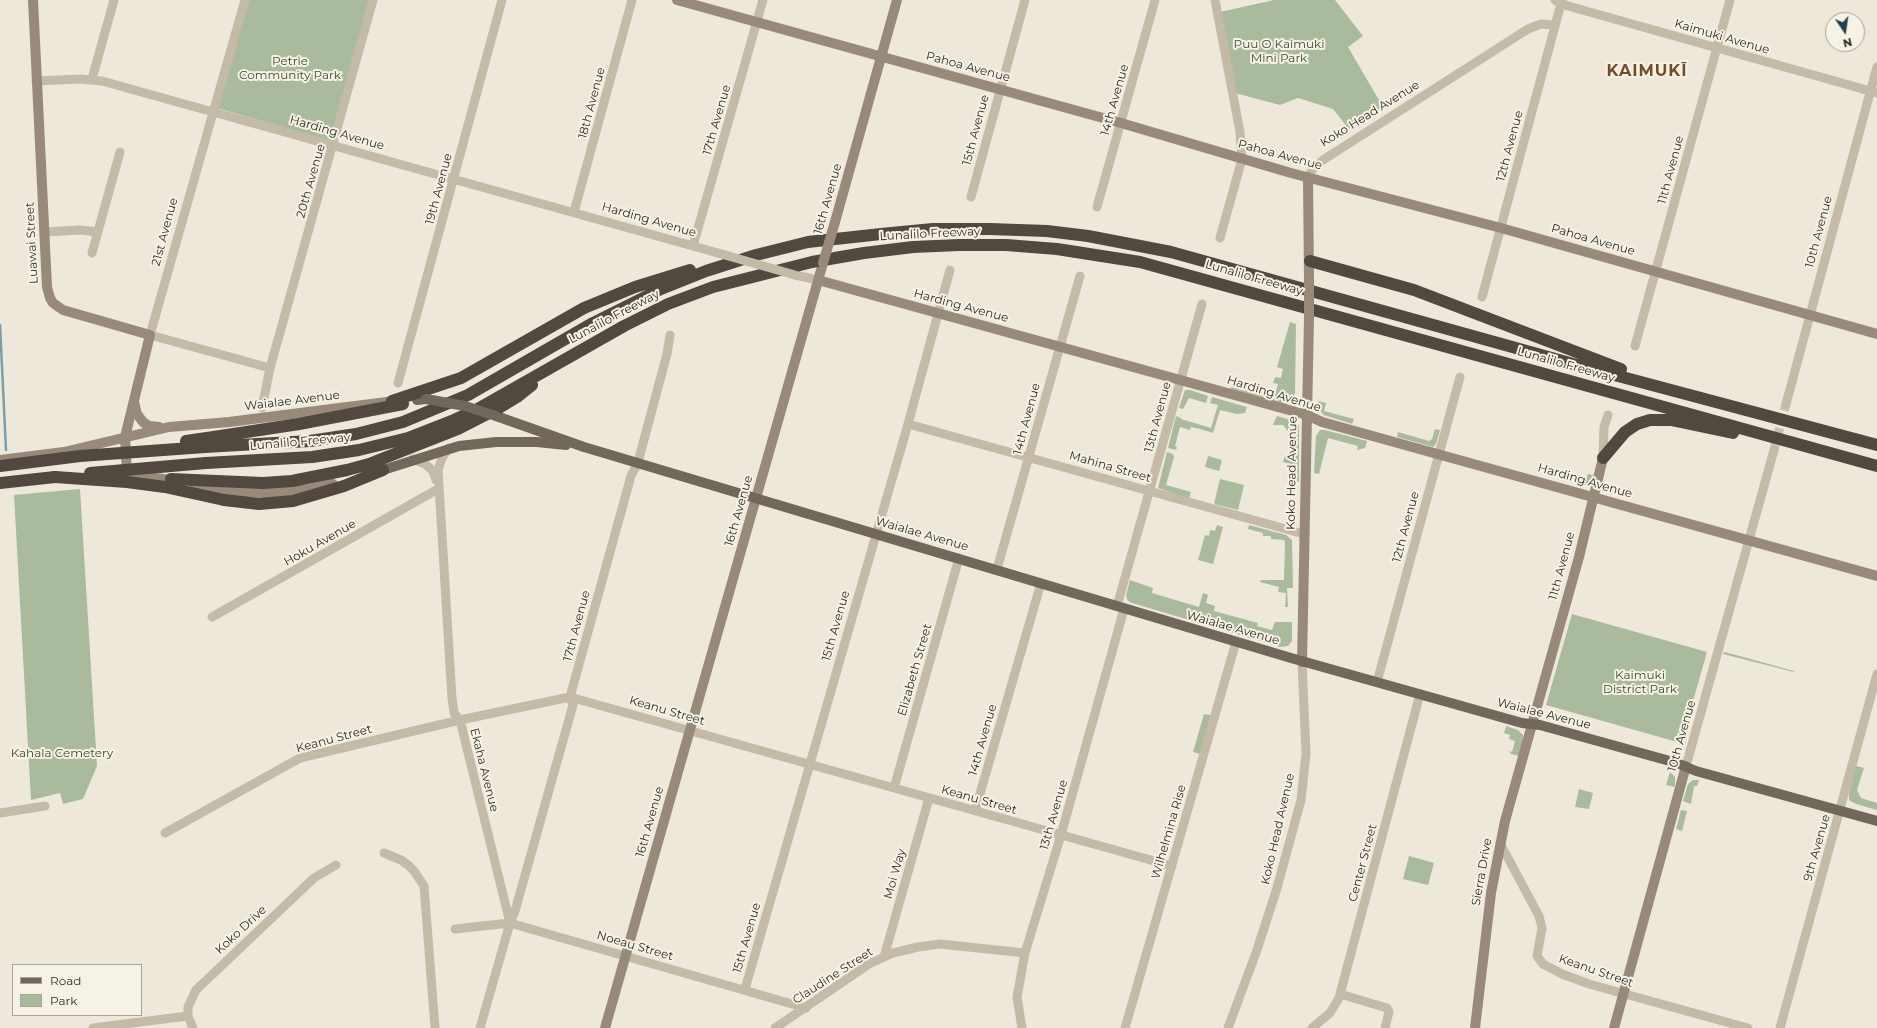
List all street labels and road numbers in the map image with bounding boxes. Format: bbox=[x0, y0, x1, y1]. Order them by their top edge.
street label: Kaimuki Avenue bbox=[1673, 17, 1771, 57]
street label: Pahoa Avenue bbox=[924, 49, 1012, 85]
street label: 14th Avenue bbox=[1098, 63, 1132, 137]
street label: 18th Avenue bbox=[576, 66, 608, 140]
street label: Koko Head Avenue bbox=[1318, 78, 1422, 150]
street label: 17th Avenue bbox=[700, 83, 734, 157]
street label: 15th Avenue bbox=[960, 93, 992, 167]
street label: 12th Avenue bbox=[1494, 109, 1526, 183]
street label: Harding Avenue bbox=[288, 113, 386, 153]
street label: 11th Avenue bbox=[1655, 134, 1687, 206]
street label: Pahoa Avenue bbox=[1236, 137, 1324, 173]
street label: 20th Avenue bbox=[294, 142, 328, 220]
street label: 19th Avenue bbox=[423, 152, 455, 226]
street label: 16th Avenue bbox=[811, 162, 845, 236]
street label: 10th Avenue bbox=[1802, 194, 1836, 270]
street label: 21st Avenue bbox=[149, 196, 181, 268]
street label: Harding Avenue bbox=[600, 200, 698, 240]
street label: Luawai Street bbox=[23, 202, 41, 284]
street label: Pahoa Avenue bbox=[1549, 221, 1637, 259]
street label: Lunalilo Freeway bbox=[879, 224, 981, 244]
street label: Lunalilo Freeway bbox=[1204, 257, 1304, 299]
street label: Harding Avenue bbox=[912, 286, 1010, 326]
street label: Lunalilo Freeway bbox=[566, 287, 662, 347]
street label: Lunalilo Freeway bbox=[1516, 344, 1616, 386]
street label: Harding Avenue bbox=[1225, 373, 1323, 415]
street label: 13th Avenue bbox=[1142, 380, 1174, 454]
street label: 14th Avenue bbox=[1011, 382, 1043, 456]
street label: Waialae Avenue bbox=[243, 388, 341, 414]
street label: Koko Head Avenue bbox=[1284, 416, 1300, 530]
street label: Lunalilo Freeway bbox=[249, 430, 351, 454]
street label: Mahina Street bbox=[1067, 448, 1153, 486]
street label: Harding Avenue bbox=[1536, 461, 1634, 501]
street label: 16th Avenue bbox=[722, 474, 756, 548]
street label: 12th Avenue bbox=[1390, 490, 1422, 564]
street label: Waialae Avenue bbox=[874, 514, 970, 554]
street label: Hoku Avenue bbox=[281, 517, 359, 569]
street label: 11th Avenue bbox=[1546, 530, 1578, 602]
street label: 17th Avenue bbox=[561, 589, 593, 663]
street label: 15th Avenue bbox=[819, 589, 853, 663]
street label: Waialae Avenue bbox=[1185, 608, 1281, 648]
street label: Elizabeth Street bbox=[895, 622, 935, 718]
street label: Keanu Street bbox=[628, 693, 706, 729]
street label: Waialae Avenue bbox=[1496, 695, 1592, 733]
street label: 10th Avenue bbox=[1665, 699, 1699, 773]
street label: 14th Avenue bbox=[966, 703, 1000, 777]
street label: Keanu Street bbox=[294, 722, 374, 756]
street label: Ekaha Avenue bbox=[467, 727, 501, 813]
street label: Koko Head Avenue bbox=[1258, 772, 1298, 886]
street label: 13th Avenue bbox=[1037, 778, 1071, 852]
street label: Keanu Street bbox=[940, 782, 1018, 818]
street label: Wilhelmina Rise bbox=[1149, 783, 1189, 881]
street label: 16th Avenue bbox=[633, 785, 667, 859]
street label: 9th Avenue bbox=[1801, 813, 1833, 883]
street label: Center Street bbox=[1346, 823, 1380, 903]
street label: Sierra Drive bbox=[1469, 837, 1495, 907]
street label: Moi Way bbox=[881, 847, 909, 901]
street label: 15th Avenue bbox=[730, 901, 764, 975]
street label: Koko Drive bbox=[212, 903, 270, 957]
street label: Noeau Street bbox=[595, 928, 675, 964]
street label: Claudine Street bbox=[790, 945, 876, 1007]
street label: Keanu Street bbox=[1557, 951, 1635, 991]

